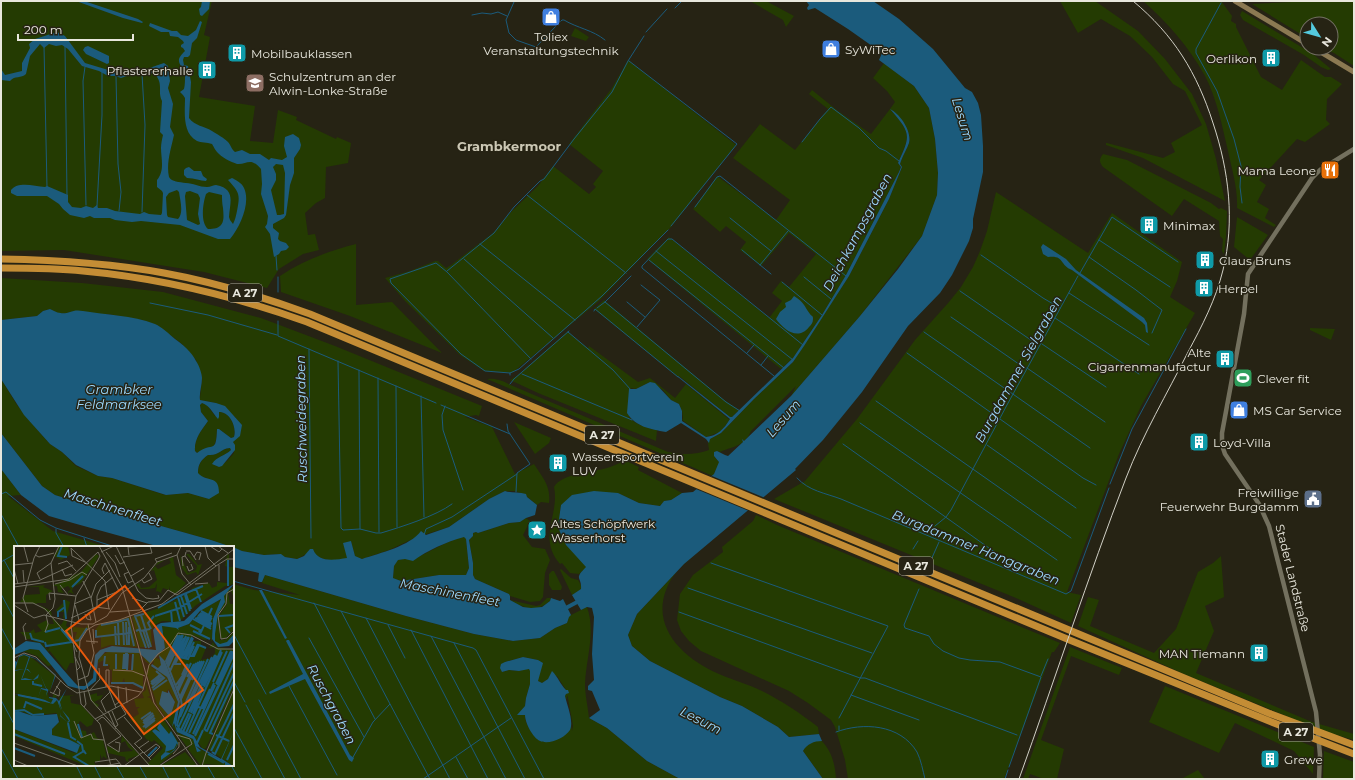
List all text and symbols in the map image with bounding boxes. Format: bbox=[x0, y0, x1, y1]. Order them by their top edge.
shop icon: Toliex Veranstaltungstechnik bbox=[540, 6, 562, 28]
scale bar bbox=[18, 16, 133, 42]
north arrow bbox=[1299, 16, 1339, 56]
text: 200 m bbox=[24, 22, 63, 37]
place label: Toliex Veranstaltungstechnik bbox=[483, 29, 620, 58]
text: N bbox=[1319, 34, 1335, 50]
shop icon: SyWiTec bbox=[820, 38, 842, 60]
building icon: Mobilbauklassen bbox=[226, 42, 248, 64]
place label: SyWiTec bbox=[845, 42, 896, 57]
place label: Mobilbauklassen bbox=[251, 46, 352, 61]
building icon: Oerlikon bbox=[1260, 47, 1282, 69]
place label: Oerlikon bbox=[1206, 51, 1257, 66]
building icon: Pflastererhalle bbox=[196, 59, 218, 81]
place label: Pflastererhalle bbox=[107, 63, 193, 78]
place label: Schulzentrum an der Alwin-Lonke-Straße bbox=[269, 69, 396, 98]
school or university icon: Schulzentrum an der Alwin-Lonke-Straße bbox=[244, 72, 266, 94]
water label: Lesum bbox=[949, 95, 977, 143]
district label: Grambkermoor bbox=[457, 138, 561, 154]
restaurant icon: Mama Leone bbox=[1319, 159, 1341, 181]
place label: Mama Leone bbox=[1237, 163, 1316, 178]
water label: Deichkampsgraben bbox=[819, 170, 895, 294]
building icon: Minimax bbox=[1138, 214, 1160, 236]
place label: Minimax bbox=[1163, 218, 1216, 233]
building icon: Claus Bruns bbox=[1194, 249, 1216, 271]
place label: Claus Bruns bbox=[1219, 253, 1291, 268]
building icon: Herpel bbox=[1193, 277, 1215, 299]
place label: Herpel bbox=[1218, 281, 1258, 296]
road number: A 27 bbox=[228, 284, 262, 302]
water label: Burgdammer Sielgraben bbox=[971, 293, 1065, 445]
place label: Alte Cigarrenmanufactur bbox=[1088, 345, 1211, 374]
building icon: Alte Cigarrenmanufactur bbox=[1214, 348, 1236, 370]
water label: Ruschweidegraben bbox=[292, 355, 310, 483]
sports icon: Clever fit bbox=[1232, 367, 1254, 389]
place label: Clever fit bbox=[1257, 371, 1310, 386]
water label: Grambker Feldmarksee bbox=[76, 381, 162, 412]
water label: Lesum bbox=[762, 396, 804, 440]
shop icon: MS Car Service bbox=[1228, 399, 1250, 421]
place label: MS Car Service bbox=[1253, 403, 1342, 418]
road number: A 27 bbox=[585, 426, 619, 444]
building icon: Loyd-Villa bbox=[1188, 431, 1210, 453]
place label: Loyd-Villa bbox=[1213, 435, 1271, 450]
place label: Wassersportverein LUV bbox=[572, 449, 684, 478]
building icon: Wassersportverein LUV bbox=[547, 452, 569, 474]
water label: Maschinenfleet bbox=[62, 485, 165, 530]
place label: Freiwillige Feuerwehr Burgdamm bbox=[1160, 485, 1299, 514]
public building icon: Freiwillige Feuerwehr Burgdamm bbox=[1302, 488, 1324, 510]
water label: Burgdammer Hanggraben bbox=[890, 506, 1062, 588]
place label: Altes Schöpfwerk Wasserhorst bbox=[551, 516, 656, 545]
place icon: Altes Schöpfwerk Wasserhorst bbox=[526, 519, 548, 541]
street label: Stader Landstraße bbox=[1272, 523, 1314, 633]
inset map bbox=[14, 546, 234, 766]
road number: A 27 bbox=[899, 557, 933, 575]
water label: Maschinenfleet bbox=[399, 574, 502, 610]
building icon: MAN Tiemann bbox=[1248, 642, 1270, 664]
place label: MAN Tiemann bbox=[1159, 646, 1245, 661]
water label: Ruschgraben bbox=[304, 661, 360, 747]
water label: Lesum bbox=[678, 703, 724, 737]
road number: A 27 bbox=[1279, 723, 1313, 741]
building icon: Grewe bbox=[1259, 748, 1281, 770]
place label: Grewe bbox=[1284, 752, 1323, 767]

